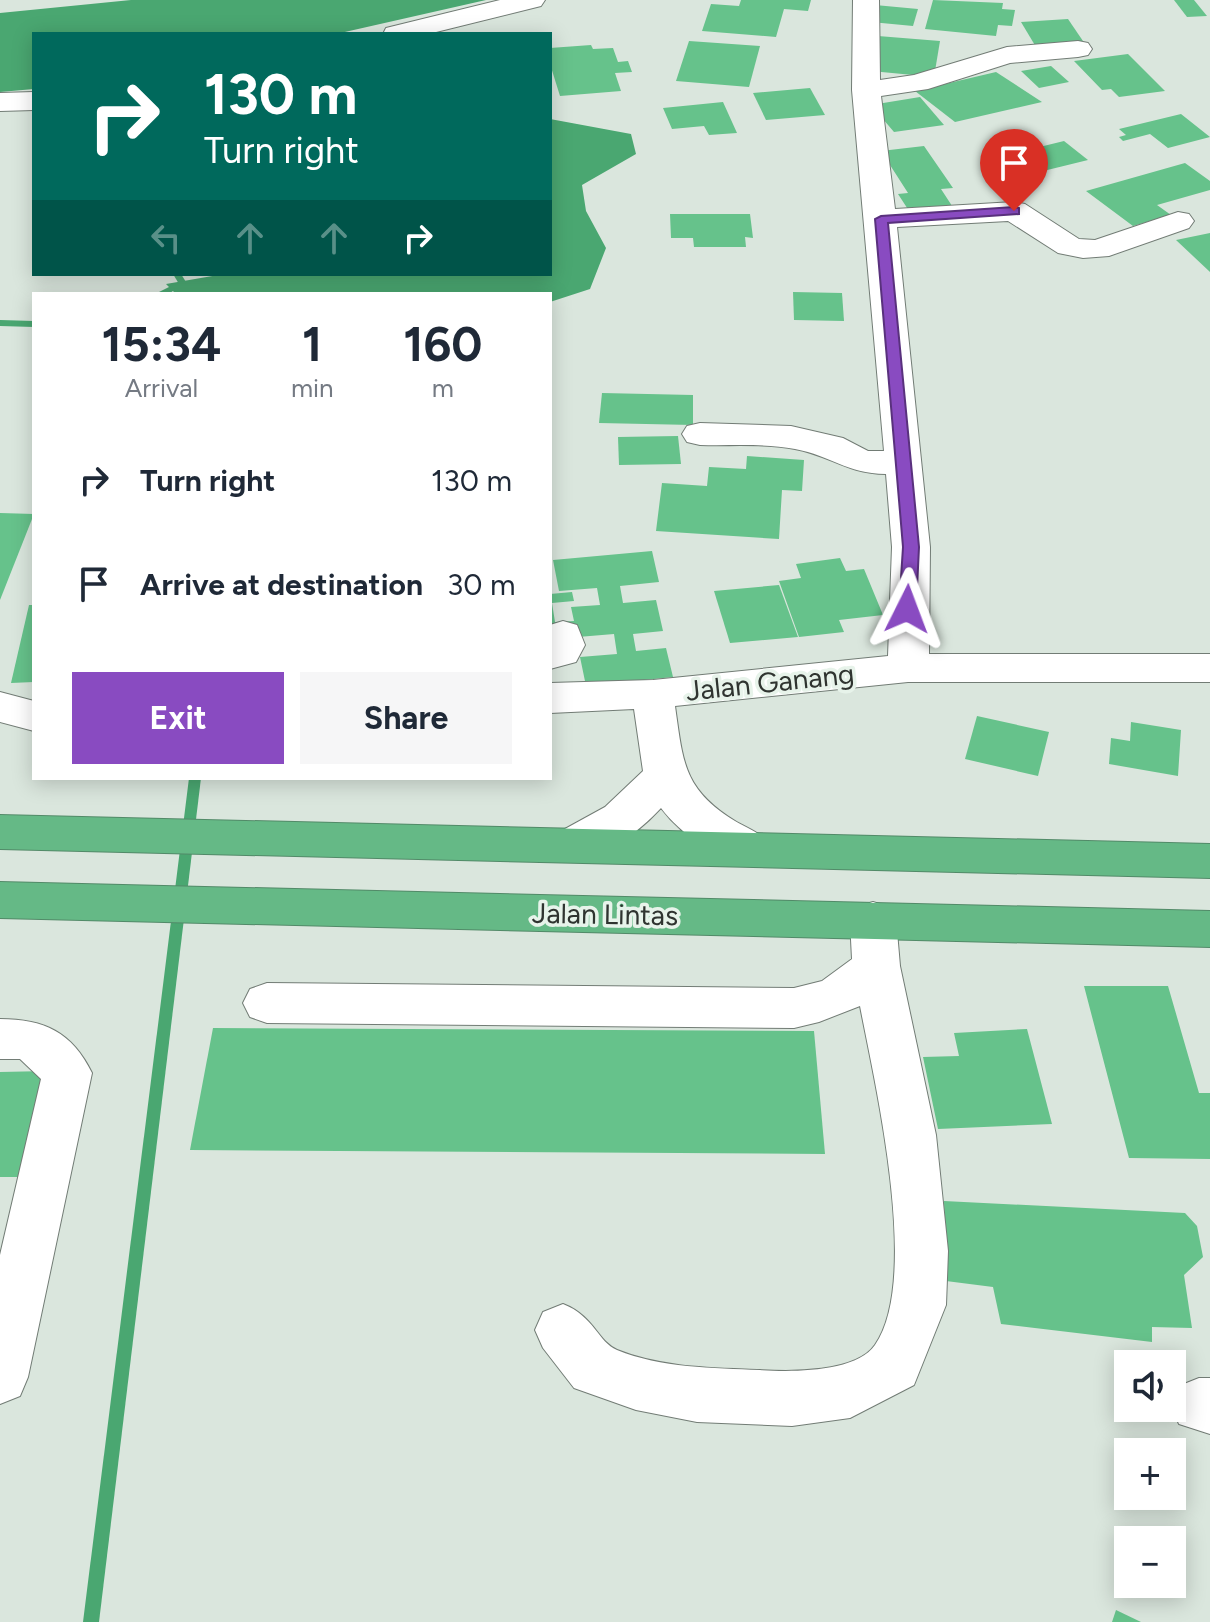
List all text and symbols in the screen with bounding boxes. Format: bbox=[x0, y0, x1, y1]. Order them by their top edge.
text: 130 m bbox=[204, 61, 357, 128]
icon: right bbox=[72, 64, 176, 168]
text: Turn right bbox=[204, 129, 359, 172]
pin bbox=[980, 129, 1048, 211]
icon: arrive bbox=[992, 141, 1036, 185]
icon: left bbox=[144, 216, 188, 260]
icon: ahead bbox=[228, 216, 272, 260]
icon: ahead bbox=[312, 216, 356, 260]
icon: right bbox=[396, 216, 440, 260]
text: 15:34 bbox=[102, 315, 221, 373]
text: 1 bbox=[302, 315, 322, 373]
text: 160 bbox=[403, 315, 482, 373]
text: Arrival bbox=[125, 372, 198, 404]
text: min bbox=[291, 372, 334, 404]
text: m bbox=[432, 372, 454, 404]
icon: right bbox=[72, 458, 116, 502]
text: Turn right bbox=[140, 462, 275, 499]
text: 130 m bbox=[431, 462, 512, 499]
icon: arrive bbox=[72, 562, 116, 606]
text: Arrive at destination bbox=[140, 566, 423, 603]
text: 30 m bbox=[447, 566, 515, 603]
position arrow bbox=[865, 567, 949, 651]
street label: Jalan Ganang bbox=[684, 656, 856, 708]
button: Exit bbox=[72, 672, 284, 764]
button: Share bbox=[300, 672, 512, 764]
street label: Jalan Lintas bbox=[532, 896, 678, 932]
map controls bbox=[1114, 1350, 1186, 1598]
button: sound bbox=[1114, 1350, 1186, 1422]
button: + bbox=[1114, 1438, 1186, 1510]
button: − bbox=[1114, 1526, 1186, 1598]

